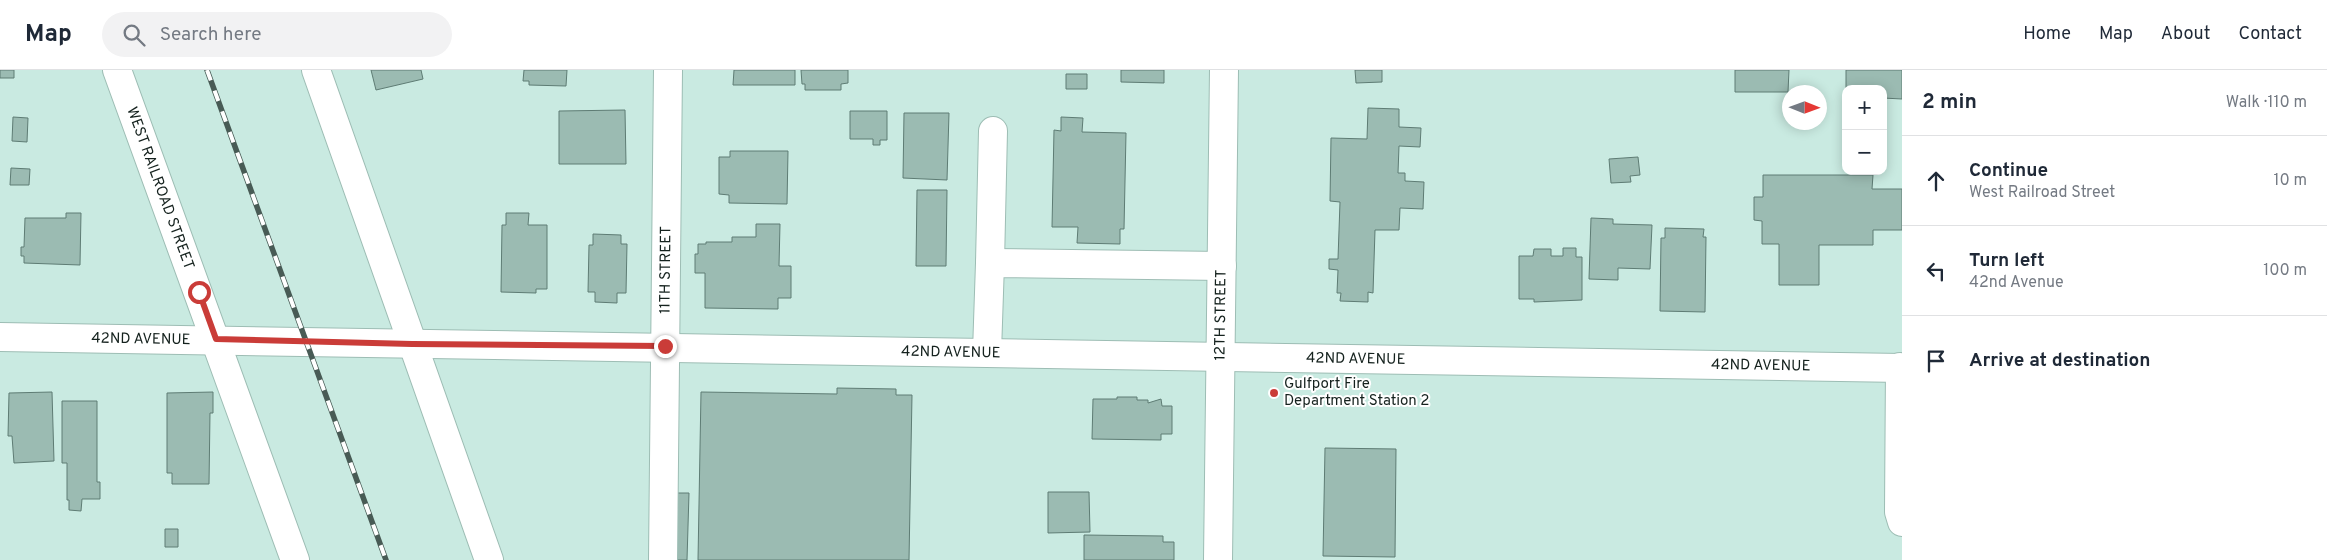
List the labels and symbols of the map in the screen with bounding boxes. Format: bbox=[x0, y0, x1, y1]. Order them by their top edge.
north arrow bbox=[1782, 85, 1827, 130]
street label: WEST RAILROAD STREET bbox=[122, 105, 198, 272]
street label: 11TH STREET bbox=[656, 226, 676, 314]
street label: 12TH STREET bbox=[1211, 269, 1231, 361]
route start bbox=[188, 281, 211, 304]
street label: 42ND AVENUE bbox=[91, 329, 191, 350]
route end bbox=[654, 335, 677, 358]
street label: 42ND AVENUE bbox=[901, 342, 1001, 363]
street label: 42ND AVENUE bbox=[1306, 349, 1406, 369]
street label: 42ND AVENUE bbox=[1711, 355, 1811, 376]
place label: Gulfport Fire Department Station 2 bbox=[1284, 375, 1429, 411]
marker: Gulfport Fire Department Station 2 bbox=[1268, 387, 1280, 399]

